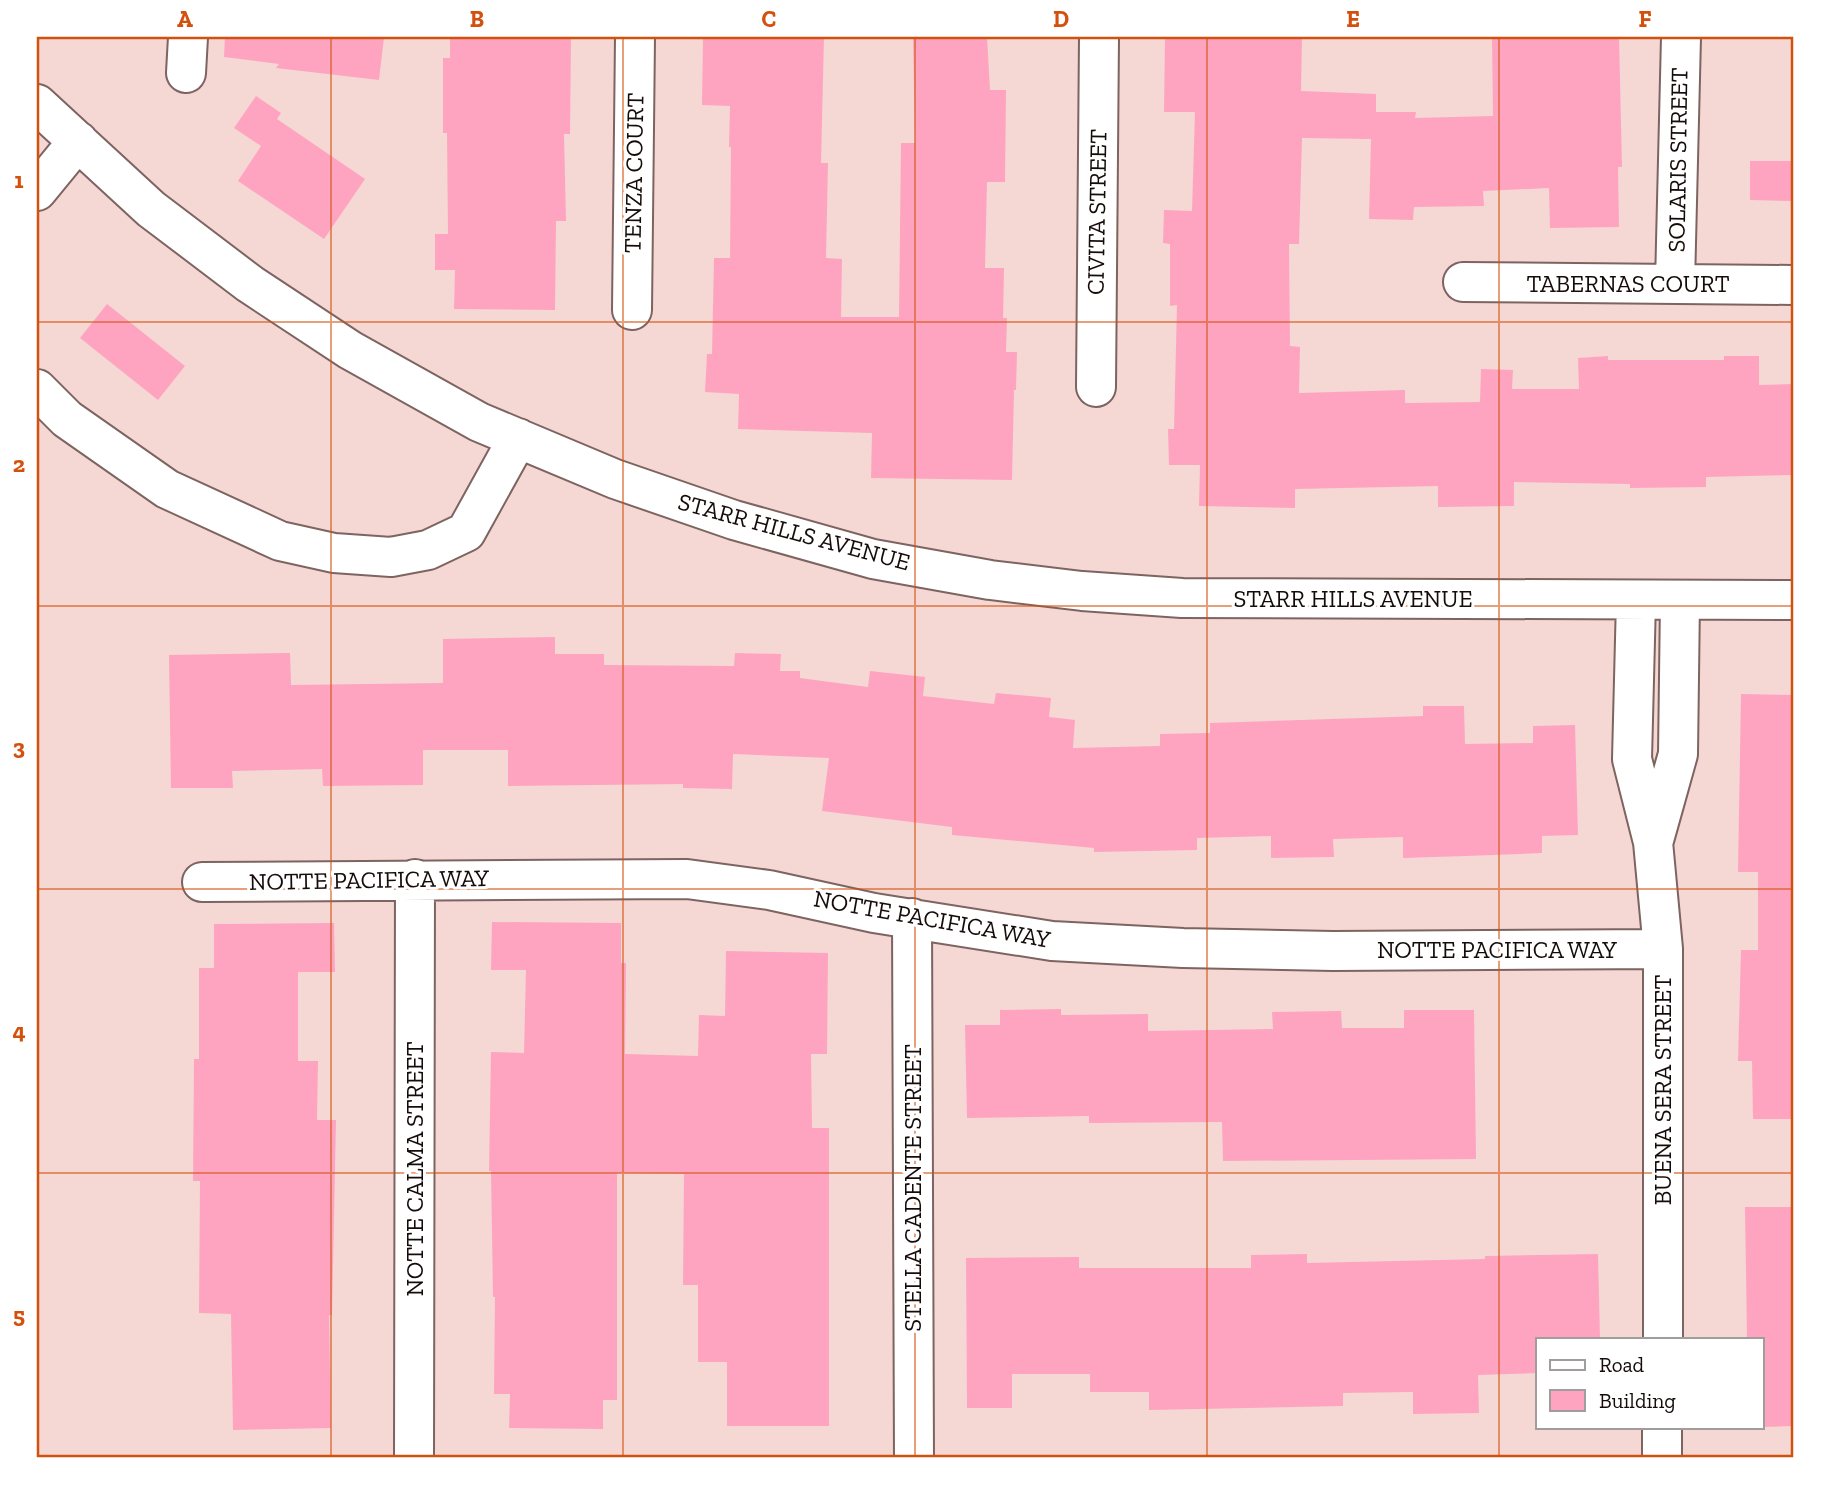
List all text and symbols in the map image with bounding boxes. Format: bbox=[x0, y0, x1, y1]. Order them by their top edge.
text: A bbox=[177, 5, 193, 33]
text: B bbox=[470, 5, 484, 33]
text: C bbox=[762, 5, 776, 33]
text: D bbox=[1053, 5, 1069, 33]
text: E bbox=[1346, 5, 1360, 33]
text: F bbox=[1638, 5, 1652, 33]
street label: SOLARIS STREET bbox=[1661, 67, 1694, 253]
street label: TENZA COURT bbox=[618, 92, 649, 253]
street label: CIVITA STREET bbox=[1081, 129, 1112, 295]
text: 1 bbox=[14, 166, 24, 194]
street label: TABERNAS COURT bbox=[1526, 269, 1730, 298]
text: 2 bbox=[13, 450, 25, 478]
street label: STARR HILLS AVENUE bbox=[675, 487, 913, 576]
street label: STARR HILLS AVENUE bbox=[1233, 584, 1473, 613]
text: 3 bbox=[13, 733, 25, 761]
street label: NOTTE PACIFICA WAY bbox=[249, 863, 490, 896]
street label: NOTTE PACIFICA WAY bbox=[811, 883, 1053, 954]
street label: NOTTE PACIFICA WAY bbox=[1377, 935, 1617, 964]
street label: BUENA SERA STREET bbox=[1648, 975, 1677, 1205]
text: 4 bbox=[12, 1017, 26, 1045]
street label: NOTTE CALMA STREET bbox=[400, 1041, 429, 1297]
street label: STELLA CADENTE STREET bbox=[898, 1044, 927, 1332]
text: 5 bbox=[13, 1301, 25, 1329]
legend bbox=[1536, 1338, 1764, 1428]
text: Road bbox=[1599, 1352, 1645, 1377]
text: Building bbox=[1599, 1388, 1676, 1413]

